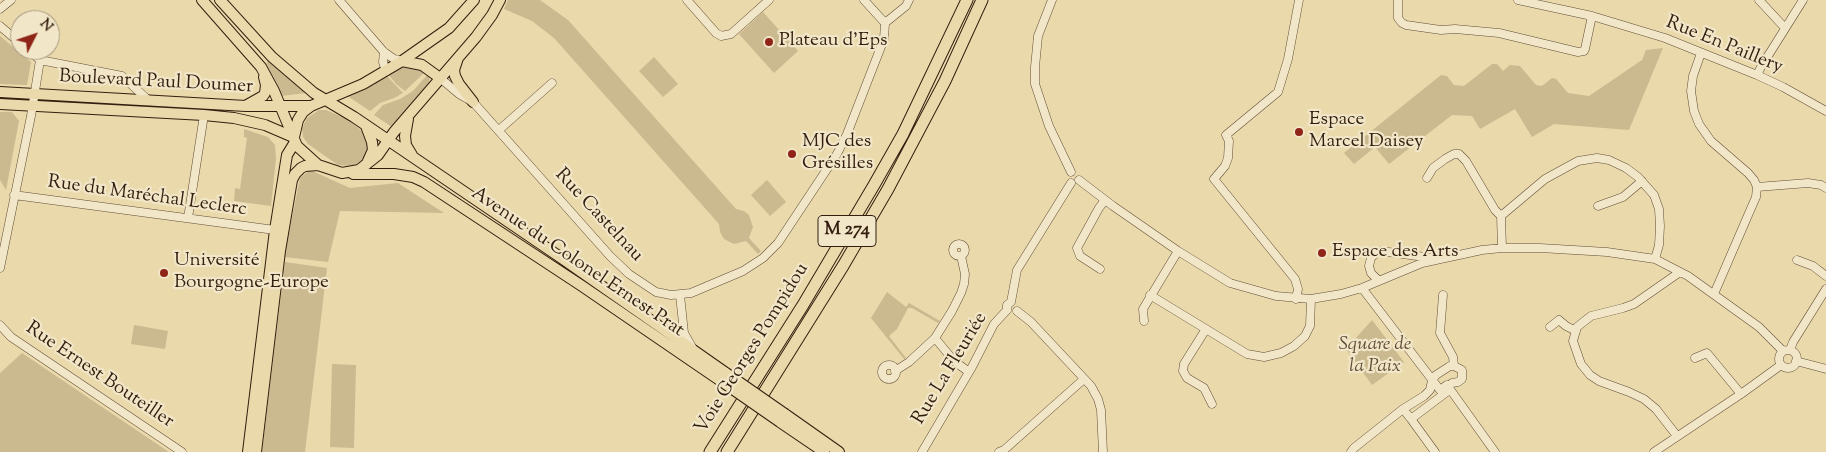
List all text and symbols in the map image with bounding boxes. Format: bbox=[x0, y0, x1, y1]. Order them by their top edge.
north arrow bbox=[10, 10, 60, 60]
street label: Rue En Paillery bbox=[1662, 12, 1786, 80]
text: N bbox=[34, 15, 57, 37]
place label: Plateau d'Eps bbox=[779, 31, 887, 53]
marker: Plateau d'Eps bbox=[763, 36, 775, 48]
street label: Boulevard Paul Doumer bbox=[58, 67, 254, 99]
place label: Espace Marcel Daisey bbox=[1309, 110, 1423, 154]
marker: Espace Marcel Daisey bbox=[1293, 126, 1305, 138]
place label: MJC des Grésilles bbox=[802, 132, 873, 176]
marker: MJC des Grésilles bbox=[786, 148, 798, 160]
street label: Rue Castelnau bbox=[549, 165, 647, 267]
street label: Rue du Maréchal Leclerc bbox=[46, 172, 248, 222]
street label: Avenue du Colonel Ernest Prat bbox=[466, 183, 688, 343]
road number: M 274 bbox=[818, 216, 876, 247]
place label: Espace des Arts bbox=[1332, 242, 1459, 264]
marker: Espace des Arts bbox=[1316, 247, 1328, 259]
place label: Université Bourgogne-Europe bbox=[174, 251, 329, 295]
street label: Voie Georges Pompidou bbox=[691, 259, 815, 439]
marker: Université Bourgogne-Europe bbox=[158, 267, 170, 279]
street label: Rue La Fleuriée bbox=[909, 309, 993, 429]
street label: Rue Ernest Bouteiller bbox=[21, 318, 177, 434]
park label: Square de la Paix bbox=[1339, 335, 1411, 379]

